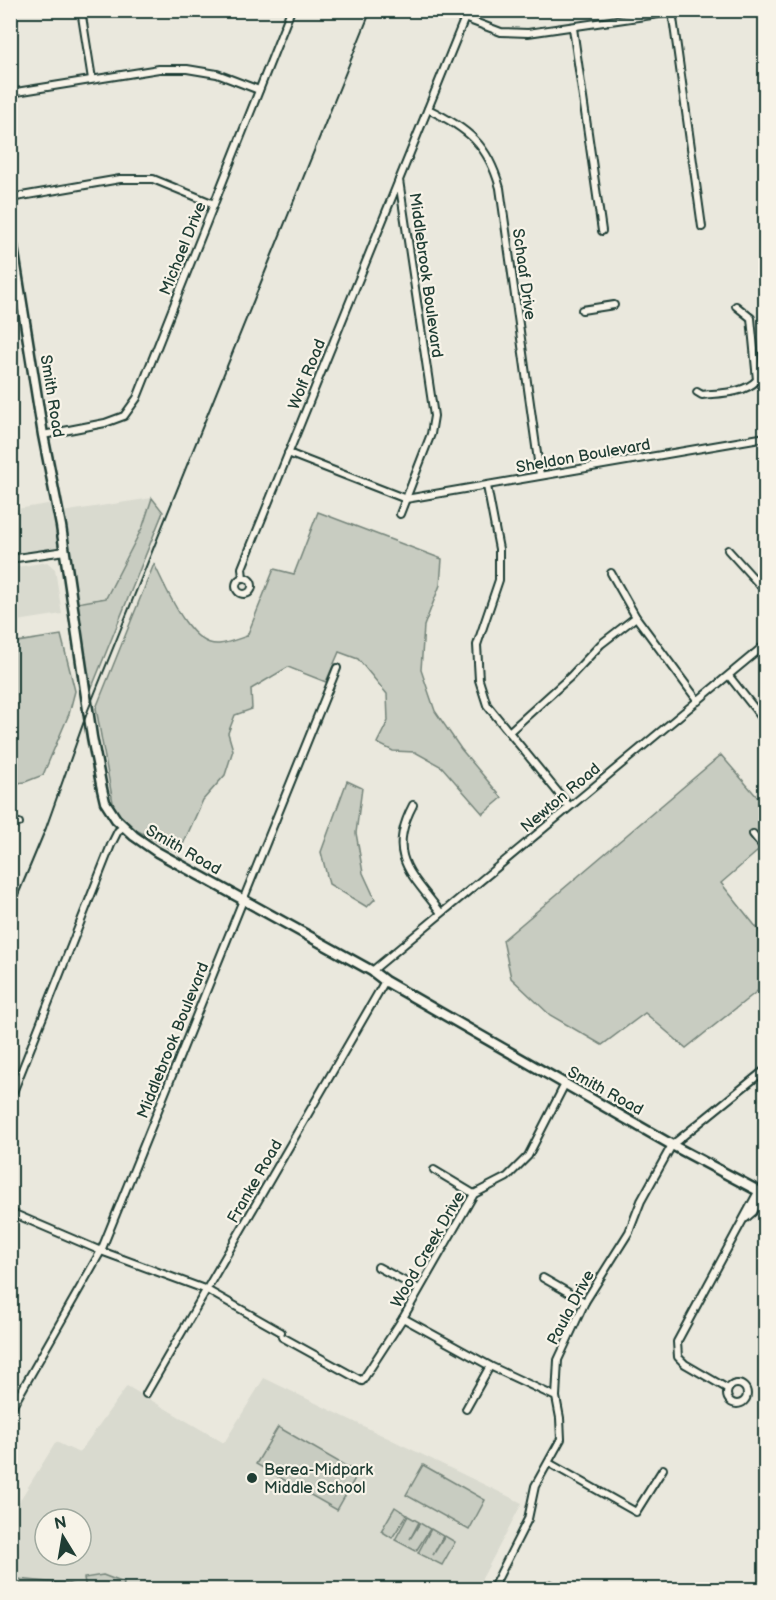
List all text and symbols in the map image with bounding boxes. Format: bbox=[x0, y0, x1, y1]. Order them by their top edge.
street label: Middlebrook Boulevard bbox=[405, 191, 447, 359]
street label: Michael Drive bbox=[156, 199, 211, 298]
street label: Schaaf Drive bbox=[508, 227, 539, 322]
street label: Wolf Road bbox=[285, 337, 330, 413]
street label: Smith Road bbox=[36, 354, 67, 439]
street label: Sheldon Boulevard bbox=[515, 435, 652, 478]
street label: Newton Road bbox=[517, 759, 605, 837]
street label: Smith Road bbox=[142, 821, 224, 879]
street label: Middlebrook Boulevard bbox=[133, 960, 213, 1121]
street label: Smith Road bbox=[564, 1063, 646, 1120]
street label: Franke Road bbox=[224, 1137, 287, 1227]
street label: Wood Creek Drive bbox=[387, 1188, 470, 1311]
street label: Paula Drive bbox=[544, 1267, 599, 1348]
place label: Berea-Midpark Middle School bbox=[264, 1461, 373, 1498]
marker: Berea-Midpark Middle School bbox=[245, 1471, 259, 1485]
north arrow bbox=[33, 1507, 93, 1567]
text: N bbox=[53, 1513, 68, 1534]

